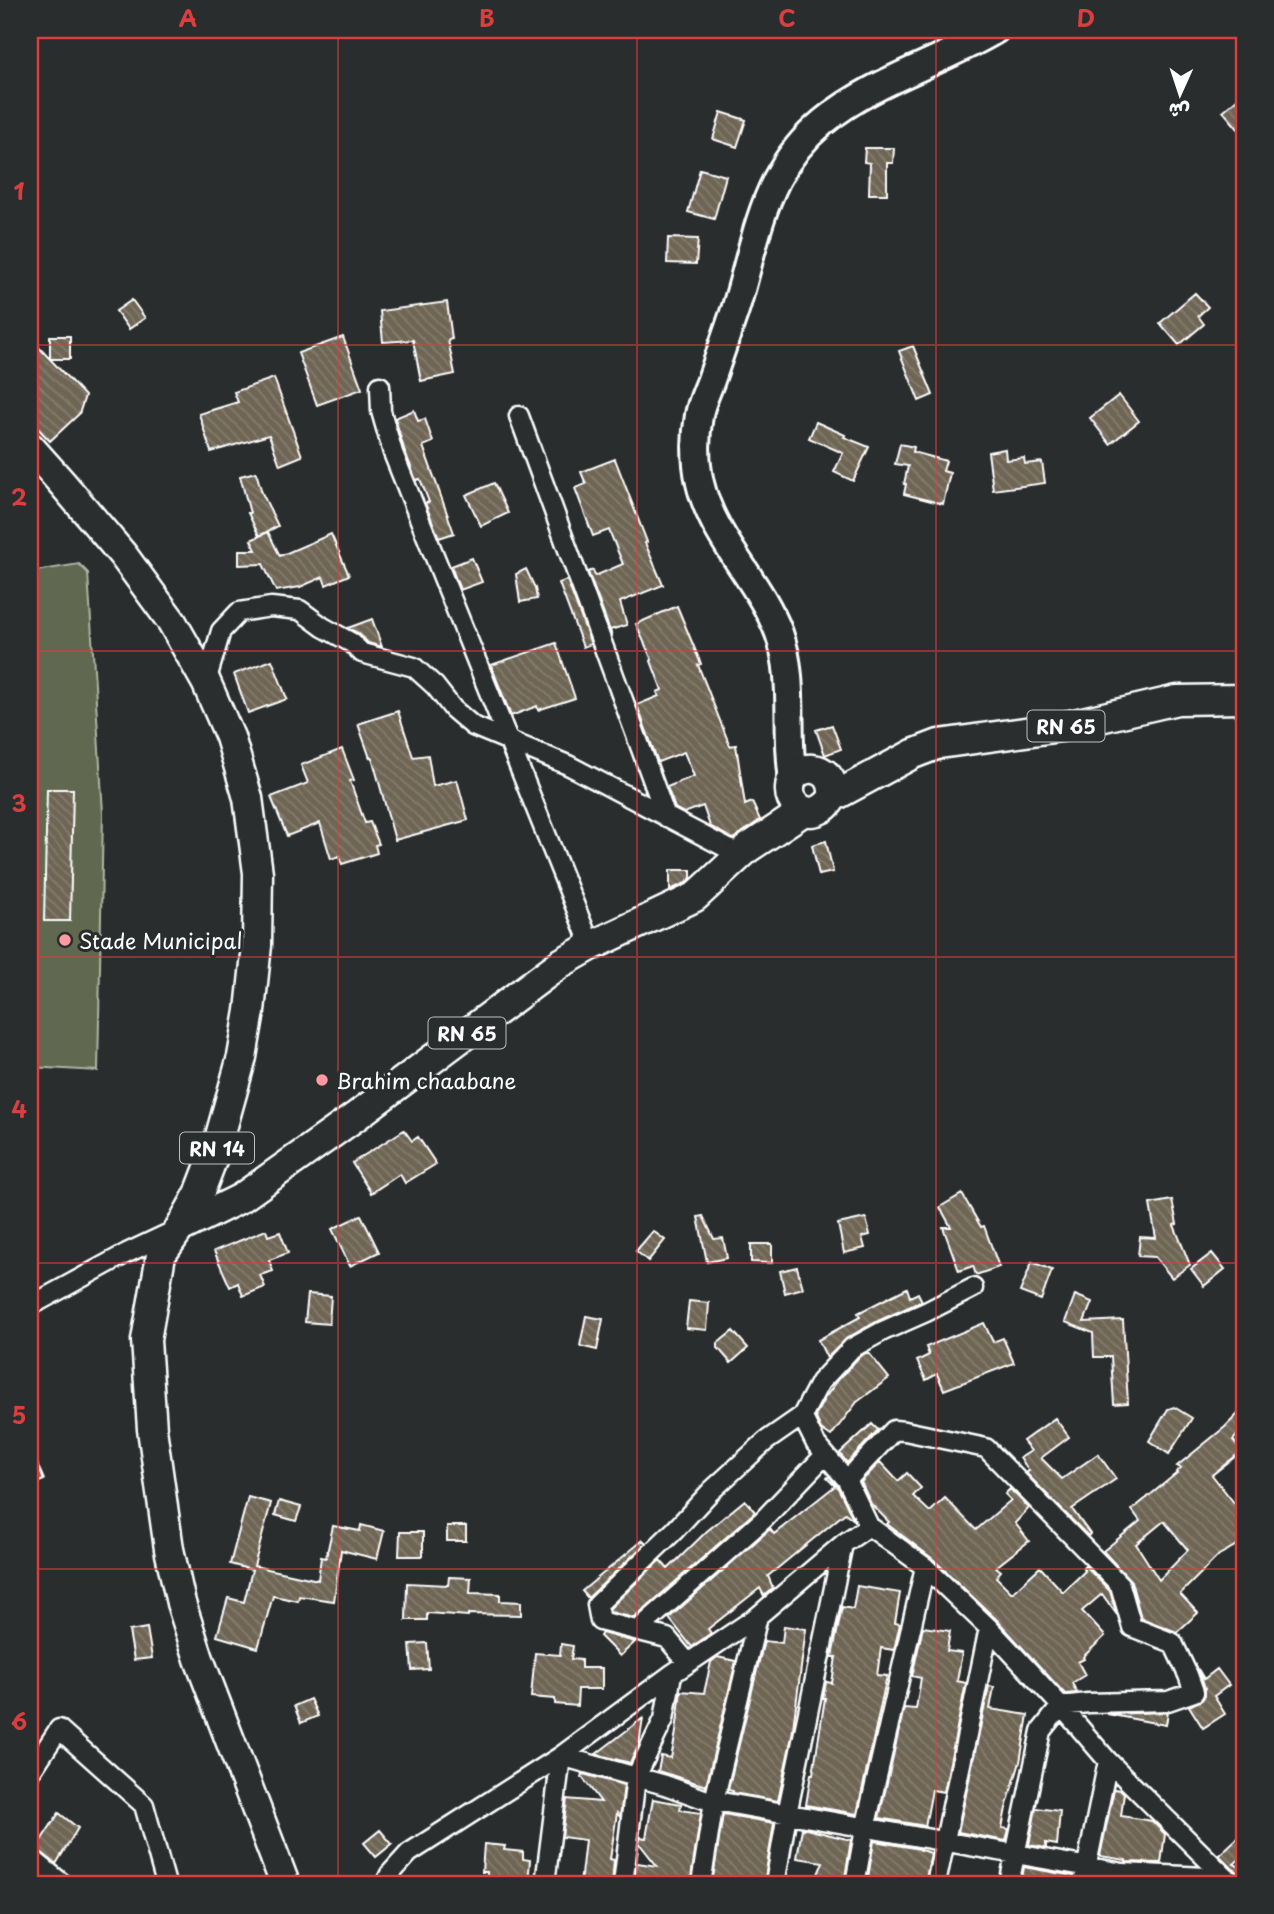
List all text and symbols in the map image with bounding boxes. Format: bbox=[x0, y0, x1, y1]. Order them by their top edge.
text: A bbox=[179, 0, 197, 35]
text: B bbox=[479, 0, 495, 35]
text: C bbox=[778, 0, 796, 35]
text: D bbox=[1077, 0, 1095, 35]
north arrow bbox=[1144, 60, 1214, 130]
text: ش bbox=[1168, 97, 1190, 127]
text: 1 bbox=[14, 173, 25, 208]
text: 2 bbox=[11, 479, 27, 514]
road number: RN 65 bbox=[1028, 710, 1104, 741]
text: 3 bbox=[11, 785, 27, 820]
place label: Stade Municipal bbox=[79, 924, 243, 956]
marker: Stade Municipal bbox=[57, 932, 73, 948]
road number: RN 65 bbox=[428, 1018, 505, 1049]
place label: Brahim chaabane bbox=[336, 1064, 516, 1096]
marker: Brahim chaabane bbox=[314, 1072, 330, 1088]
text: 4 bbox=[11, 1091, 27, 1126]
road number: RN 14 bbox=[180, 1132, 254, 1164]
text: 5 bbox=[12, 1397, 26, 1432]
text: 6 bbox=[11, 1703, 27, 1738]

